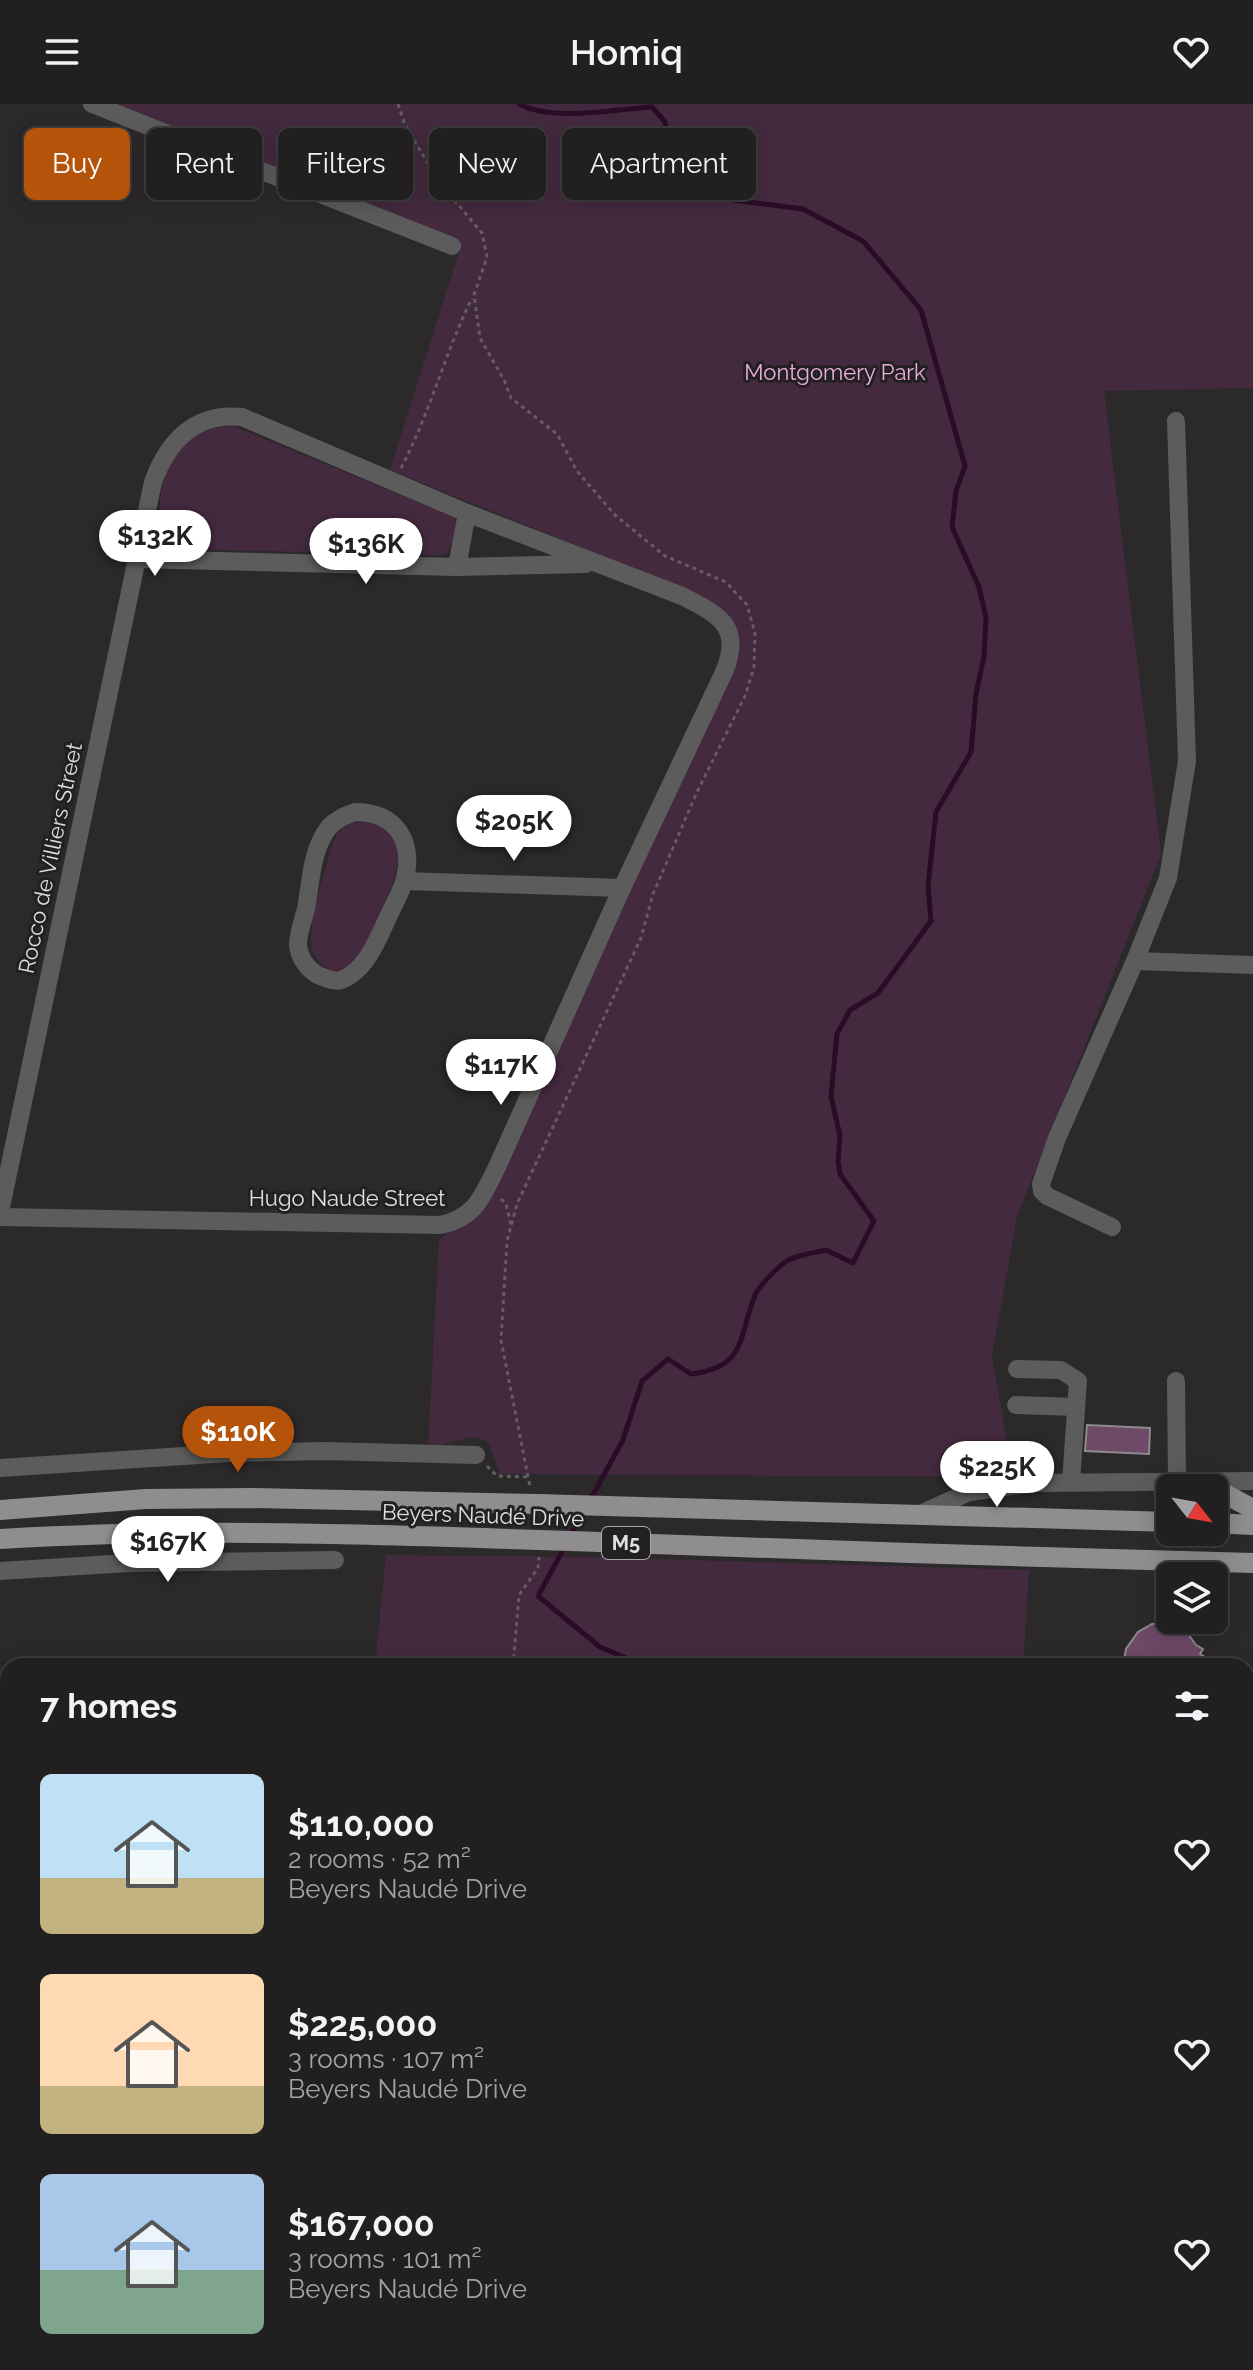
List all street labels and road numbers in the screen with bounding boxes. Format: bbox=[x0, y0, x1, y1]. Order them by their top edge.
street label: Rocco de Villiers Street bbox=[13, 739, 87, 976]
street label: Hugo Naude Street bbox=[249, 1185, 446, 1211]
street label: Beyers Naudé Drive bbox=[381, 1498, 585, 1532]
road number: M5 bbox=[602, 1527, 650, 1559]

